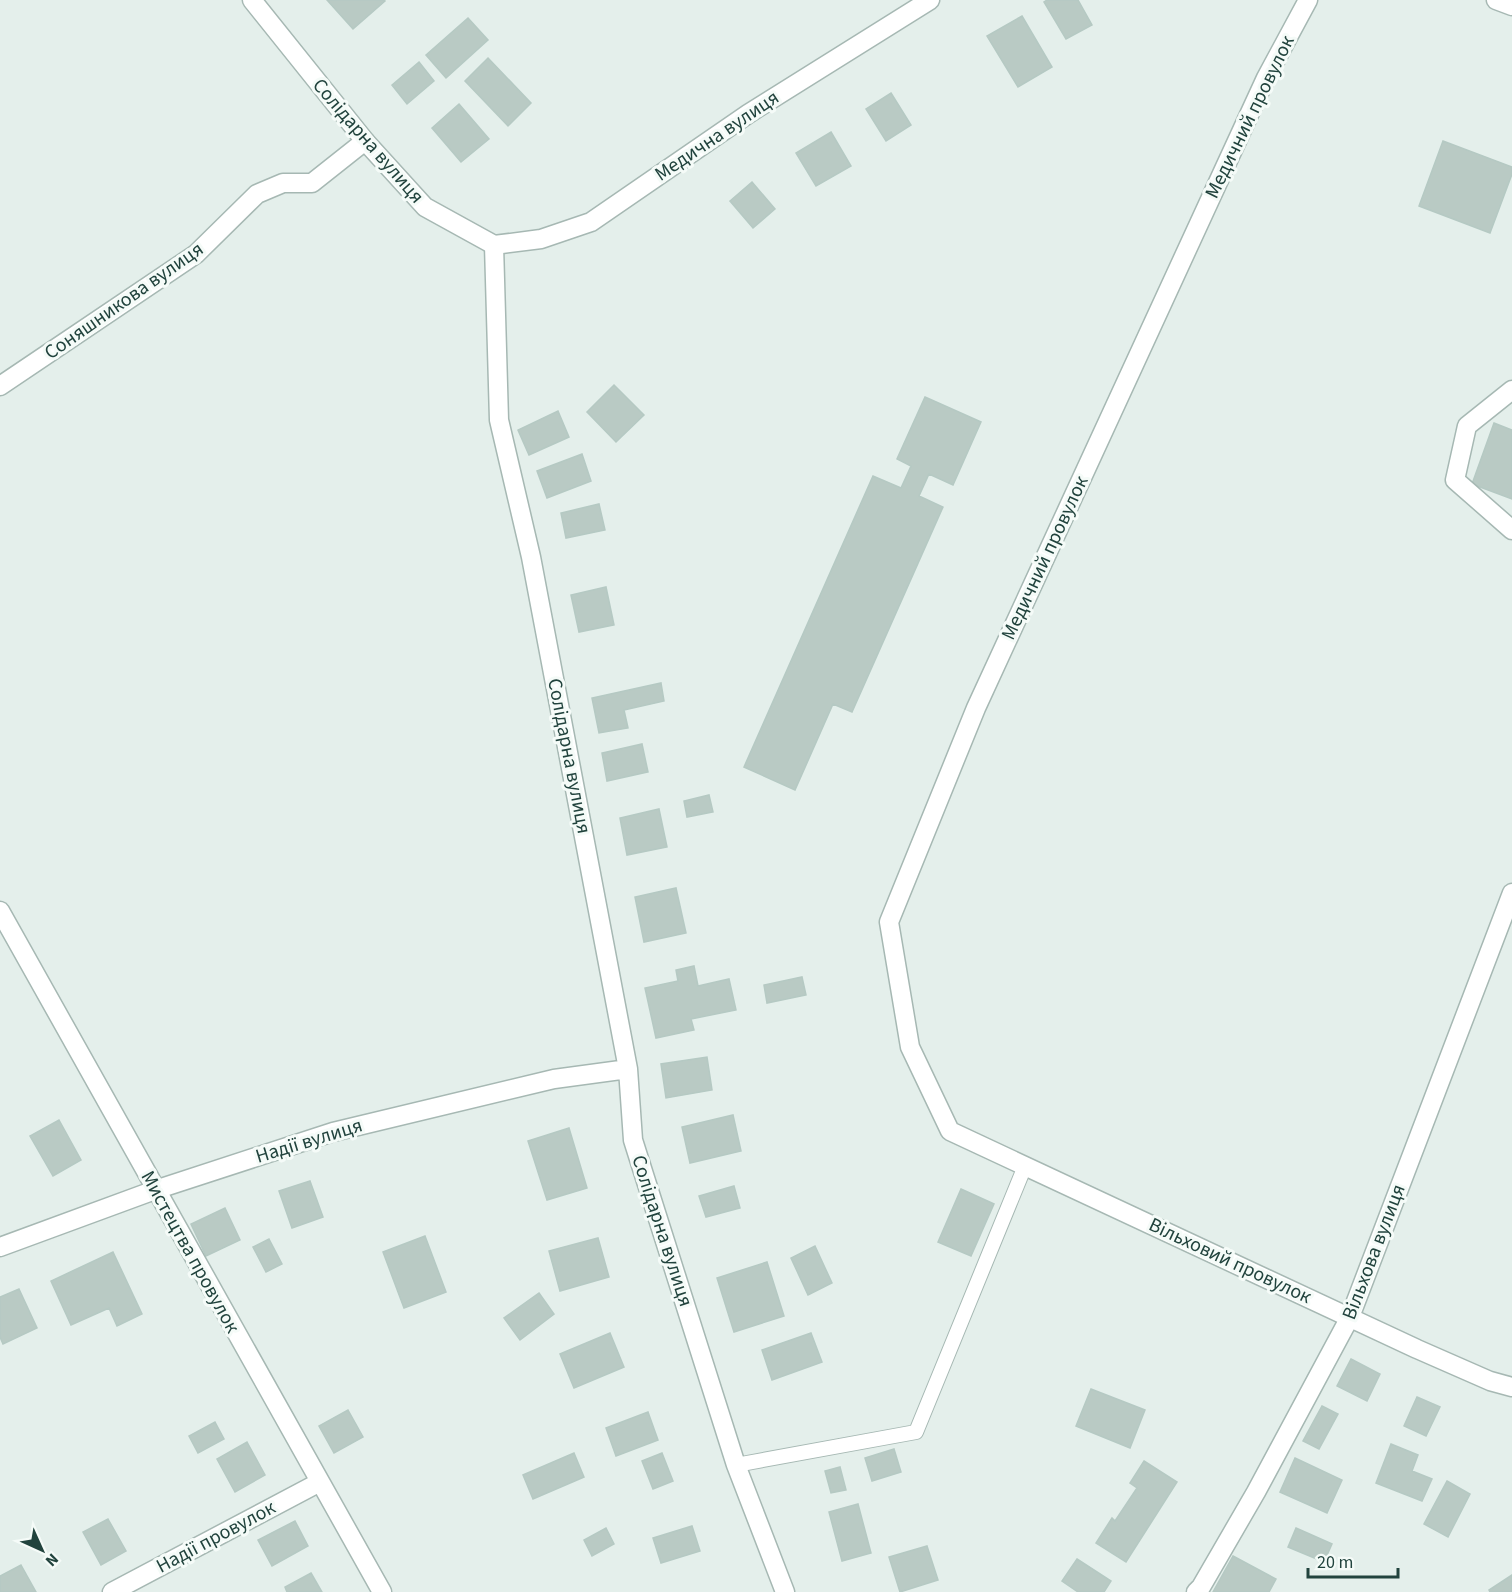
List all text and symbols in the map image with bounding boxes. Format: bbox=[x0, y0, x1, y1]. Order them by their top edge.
street label: Медичний провулок bbox=[1198, 31, 1302, 203]
street label: Солідарна вулиця bbox=[306, 72, 430, 210]
street label: Медична вулиця bbox=[649, 84, 785, 188]
street label: Соняшникова вулиця bbox=[39, 235, 209, 367]
street label: Медичний провулок bbox=[995, 471, 1095, 645]
street label: Солідарна вулиця bbox=[540, 676, 598, 836]
street label: Надії вулиця bbox=[252, 1111, 366, 1171]
street label: Солідарна вулиця bbox=[624, 1152, 700, 1310]
street label: Мистецтва провулок bbox=[134, 1166, 246, 1338]
street label: Вільхова вулиця bbox=[1335, 1180, 1413, 1324]
street label: Вільховий провулок bbox=[1144, 1211, 1316, 1311]
street label: Надії провулок bbox=[151, 1494, 281, 1580]
north arrow bbox=[12, 1520, 72, 1580]
scale bar bbox=[1308, 1541, 1398, 1579]
text: N bbox=[40, 1548, 63, 1571]
text: 20 m bbox=[1317, 1550, 1353, 1575]

